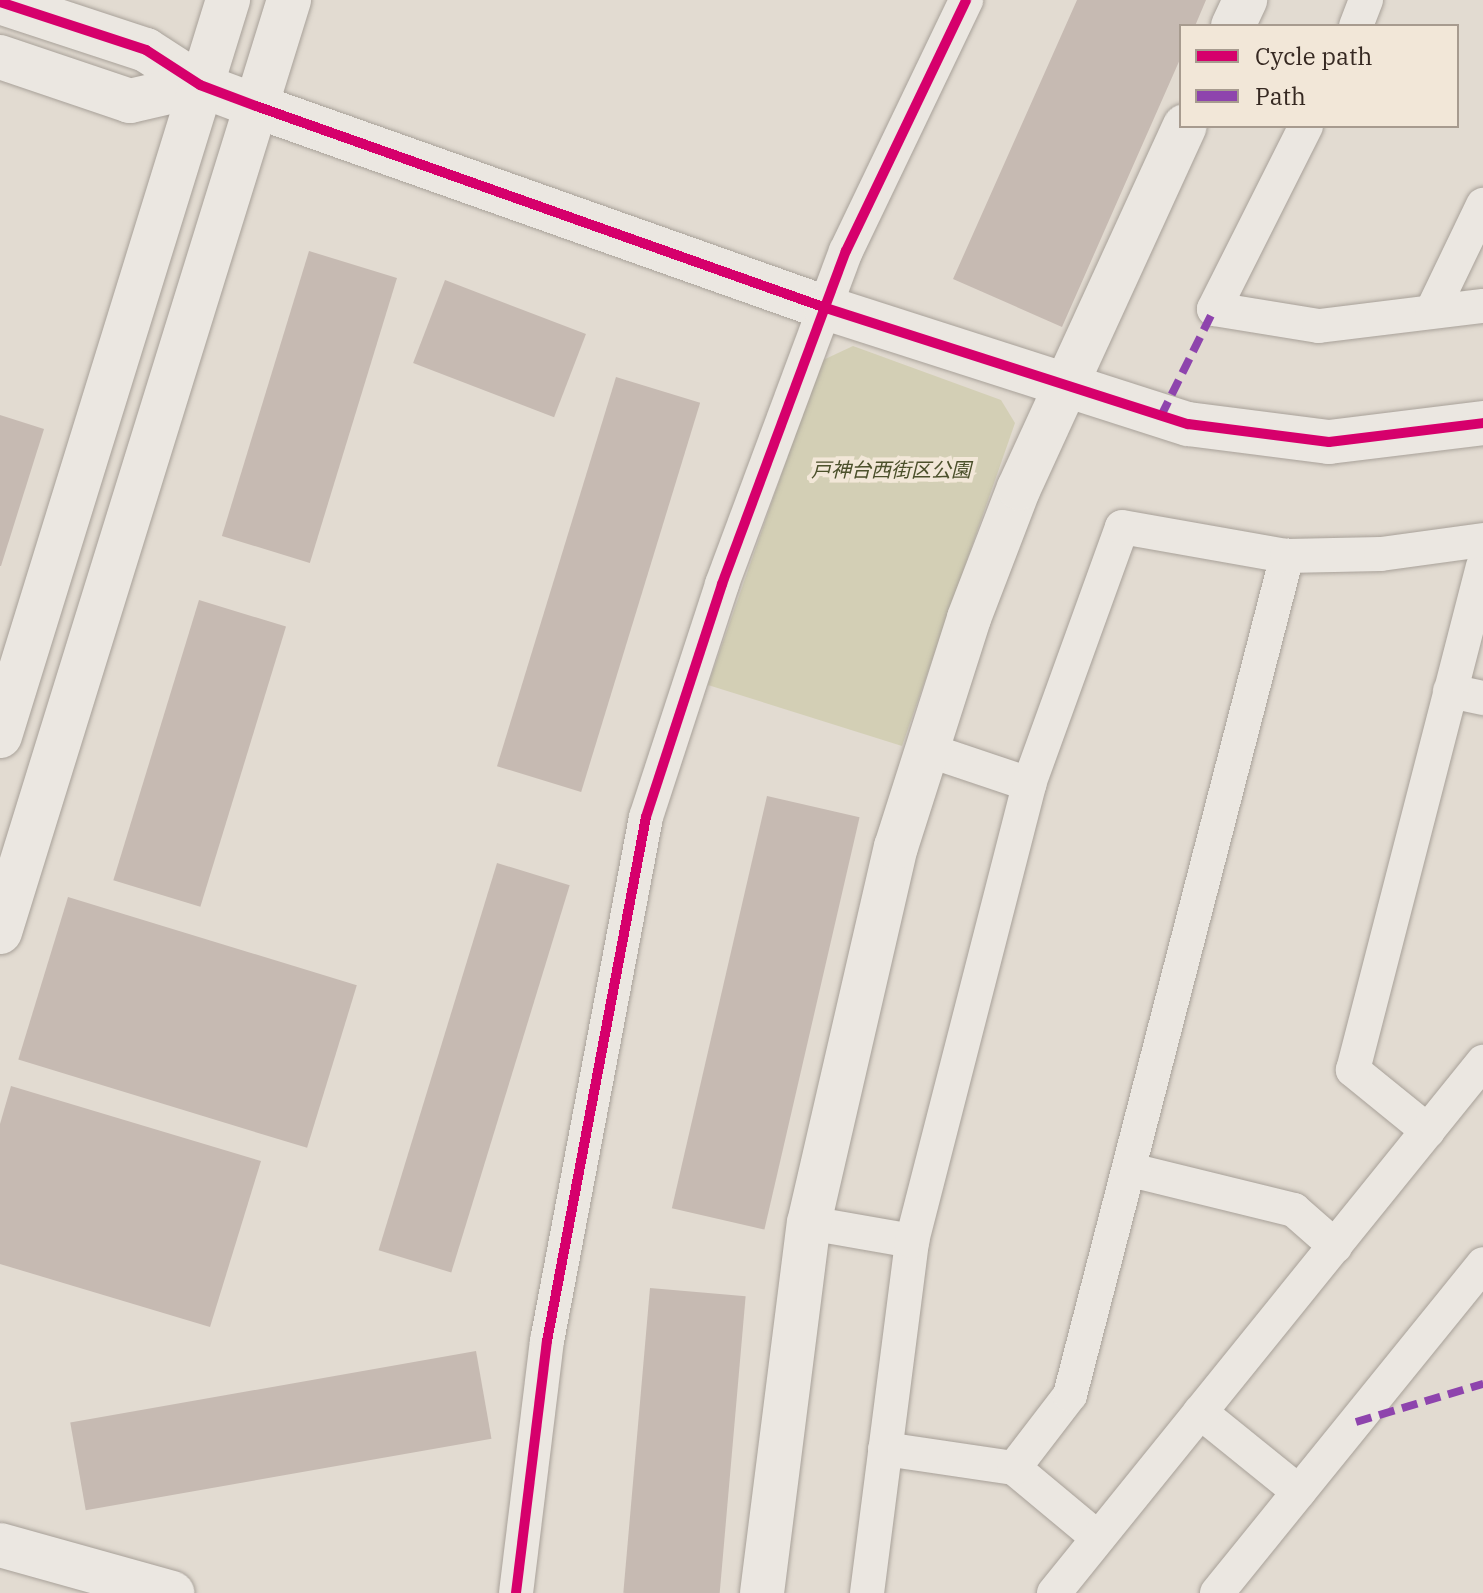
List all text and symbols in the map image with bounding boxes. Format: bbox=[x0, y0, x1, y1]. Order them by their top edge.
legend bbox=[1179, 24, 1459, 128]
text: Cycle path bbox=[1255, 40, 1372, 72]
text: Path bbox=[1255, 80, 1306, 112]
park label: 戸神台西街区公園 bbox=[811, 457, 971, 481]

